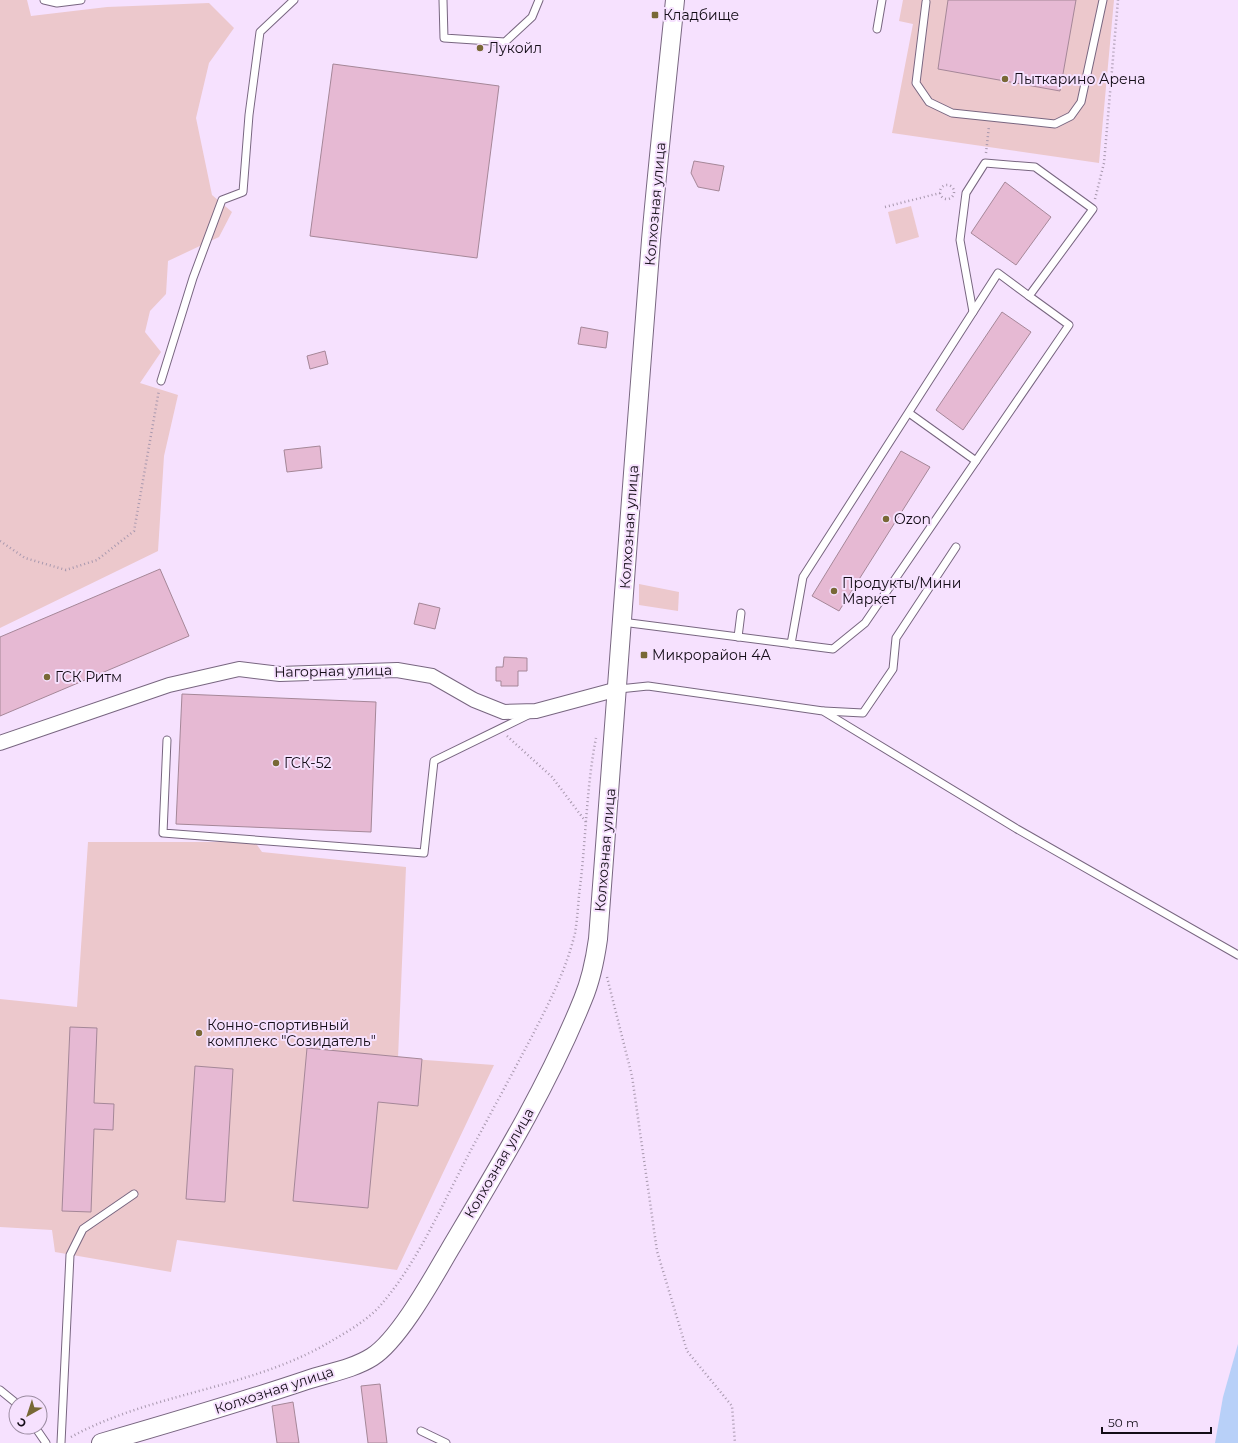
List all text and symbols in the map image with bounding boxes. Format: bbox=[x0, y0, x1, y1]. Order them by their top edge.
place label: Кладбище bbox=[663, 6, 739, 24]
marker: Кладбище bbox=[650, 10, 660, 20]
place label: Лукойл bbox=[488, 39, 542, 57]
marker: Лукойл bbox=[475, 43, 485, 53]
place label: Лыткарино Арена bbox=[1013, 70, 1145, 88]
marker: Лыткарино Арена bbox=[1000, 74, 1010, 84]
street label: Колхозная улица bbox=[641, 141, 669, 267]
street label: Колхозная улица bbox=[616, 464, 642, 590]
place label: Ozon bbox=[894, 510, 931, 528]
marker: Ozon bbox=[881, 514, 891, 524]
place label: Продукты/Мини Маркет bbox=[842, 574, 961, 608]
marker: Продукты/Мини Маркет bbox=[829, 586, 839, 596]
place label: Микрорайон 4А bbox=[652, 646, 771, 664]
marker: Микрорайон 4А bbox=[639, 650, 649, 660]
street label: Нагорная улица bbox=[274, 661, 392, 681]
place label: ГСК Ритм bbox=[55, 668, 122, 686]
marker: ГСК Ритм bbox=[42, 672, 52, 682]
place label: ГСК-52 bbox=[284, 754, 331, 772]
marker: ГСК-52 bbox=[271, 758, 281, 768]
street label: Колхозная улица bbox=[591, 787, 619, 913]
place label: Конно-спортивный комплекс "Созидатель" bbox=[207, 1016, 376, 1050]
marker: Конно-спортивный комплекс "Созидатель" bbox=[194, 1028, 204, 1038]
street label: Колхозная улица bbox=[460, 1105, 538, 1221]
street label: Колхозная улица bbox=[212, 1362, 336, 1418]
north arrow bbox=[8, 1395, 48, 1435]
scale bar bbox=[1102, 1409, 1211, 1435]
text: С bbox=[14, 1415, 29, 1431]
text: 50 m bbox=[1108, 1415, 1139, 1430]

